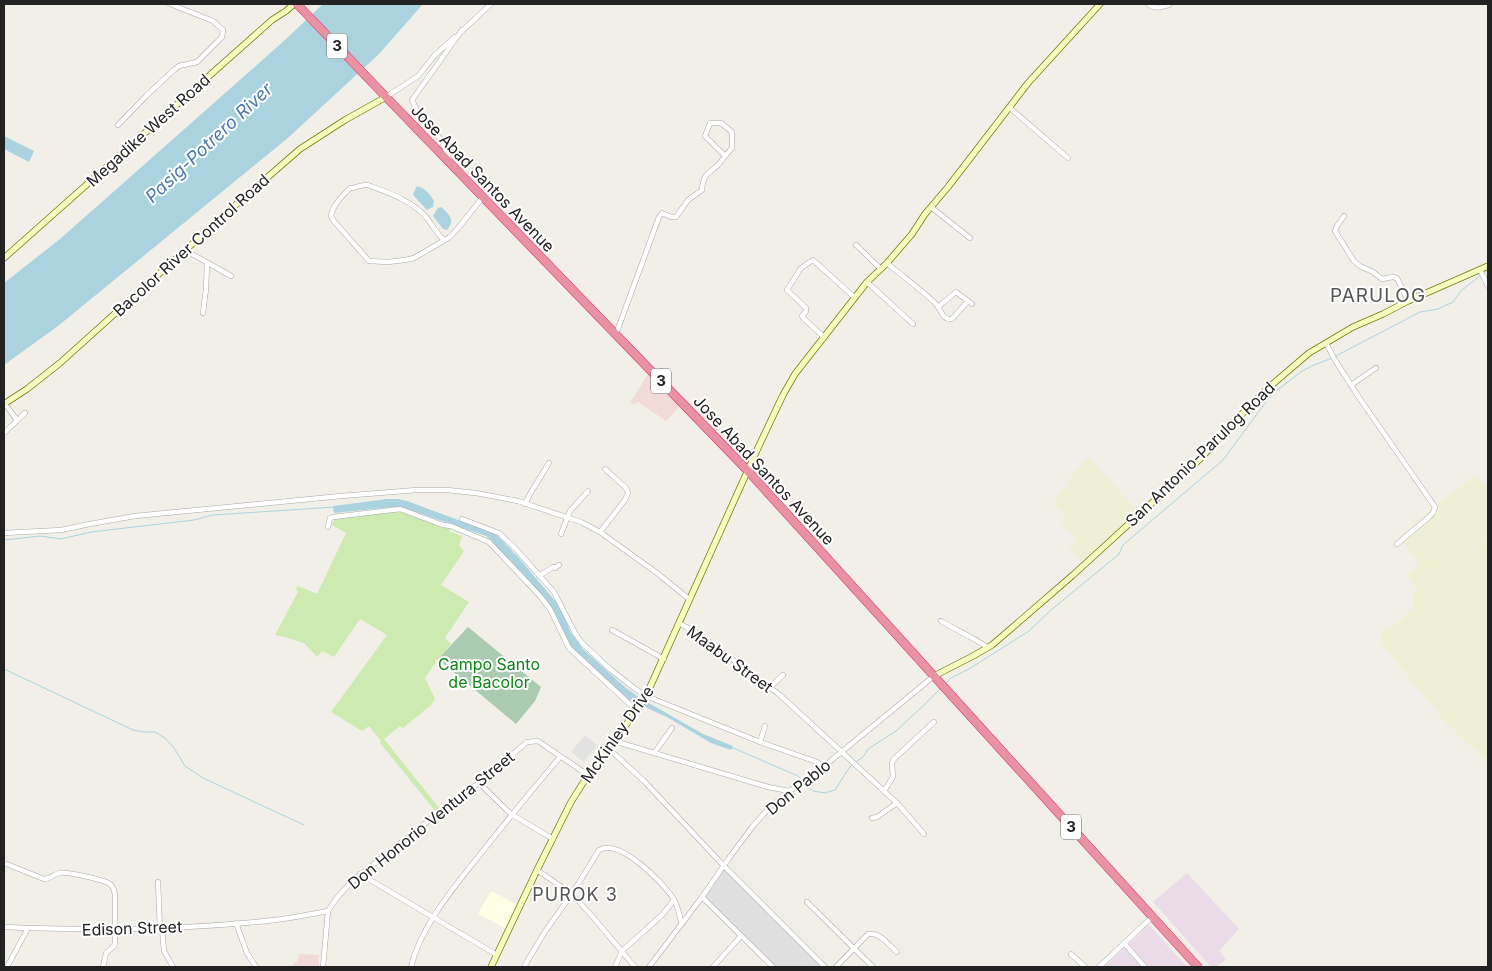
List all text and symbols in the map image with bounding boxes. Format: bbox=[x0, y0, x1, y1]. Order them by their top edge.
road number: 3 bbox=[327, 34, 347, 58]
street label: Megadike West Road bbox=[82, 69, 214, 191]
water label: Pasig-Potrero River bbox=[141, 78, 277, 207]
street label: Jose Abad Santos Avenue bbox=[407, 100, 559, 256]
street label: Bacolor River Control Road bbox=[109, 170, 273, 320]
district label: PARULOG bbox=[1330, 284, 1426, 307]
road number: 3 bbox=[651, 368, 671, 394]
street label: San Antonio-Parulog Road bbox=[1121, 377, 1279, 531]
street label: Jose Abad Santos Avenue bbox=[689, 391, 839, 549]
street label: Maabu Street bbox=[683, 621, 777, 697]
park label: Campo Santo de Bacolor bbox=[438, 654, 540, 692]
street label: McKinley Drive bbox=[576, 682, 658, 786]
street label: Don Honorio Ventura Street bbox=[344, 747, 518, 893]
street label: Don Pablo bbox=[762, 755, 834, 819]
road number: 3 bbox=[1061, 814, 1081, 840]
district label: PUROK 3 bbox=[532, 884, 618, 905]
street label: Edison Street bbox=[81, 916, 183, 940]

